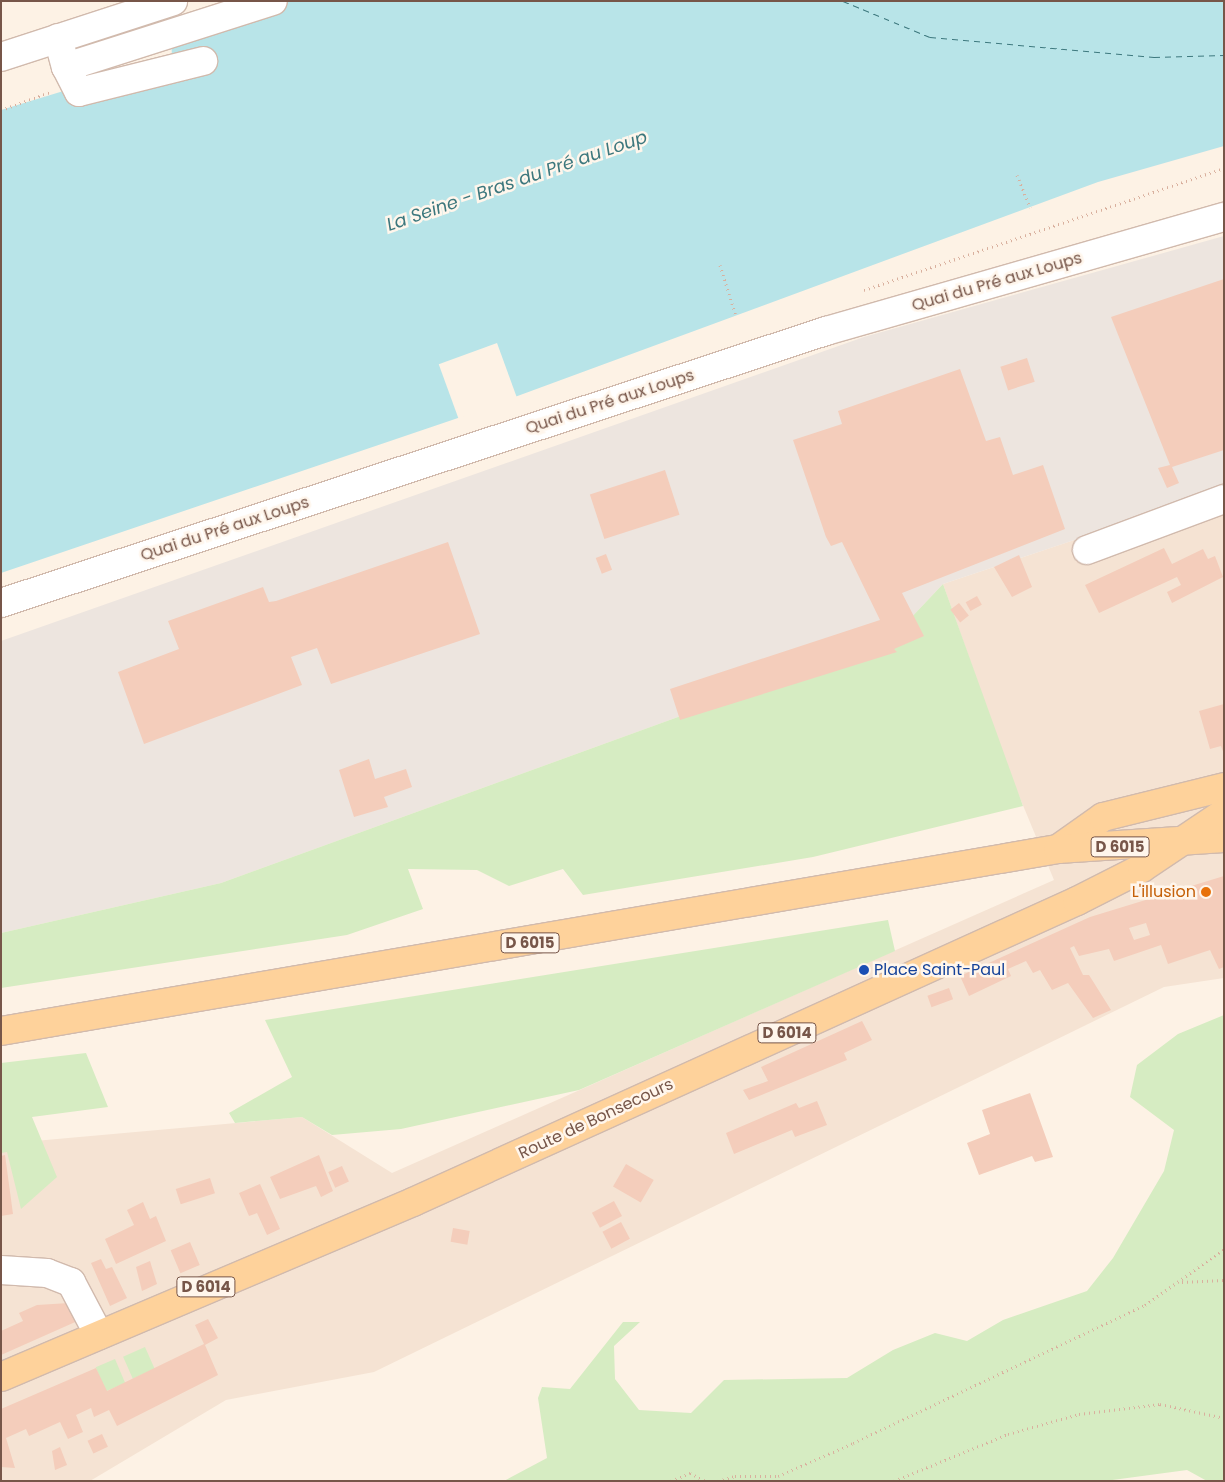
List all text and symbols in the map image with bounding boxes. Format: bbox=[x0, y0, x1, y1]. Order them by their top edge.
water label: La Seine - Bras du Pré au Loup bbox=[384, 126, 650, 236]
street label: Quai du Pré aux Loups bbox=[910, 248, 1084, 316]
street label: Quai du Pré aux Loups bbox=[523, 366, 697, 438]
street label: Quai du Pré aux Loups bbox=[138, 493, 312, 565]
road number: D 6015 bbox=[1090, 834, 1150, 860]
place label: L'illusion bbox=[1132, 882, 1196, 902]
marker: L'illusion bbox=[1200, 886, 1212, 898]
road number: D 6015 bbox=[500, 930, 560, 956]
place label: Place Saint-Paul bbox=[874, 960, 1005, 980]
marker: Place Saint-Paul bbox=[858, 964, 870, 976]
road number: D 6014 bbox=[757, 1020, 817, 1046]
street label: Route de Bonsecours bbox=[516, 1075, 676, 1163]
road number: D 6014 bbox=[176, 1274, 236, 1300]

